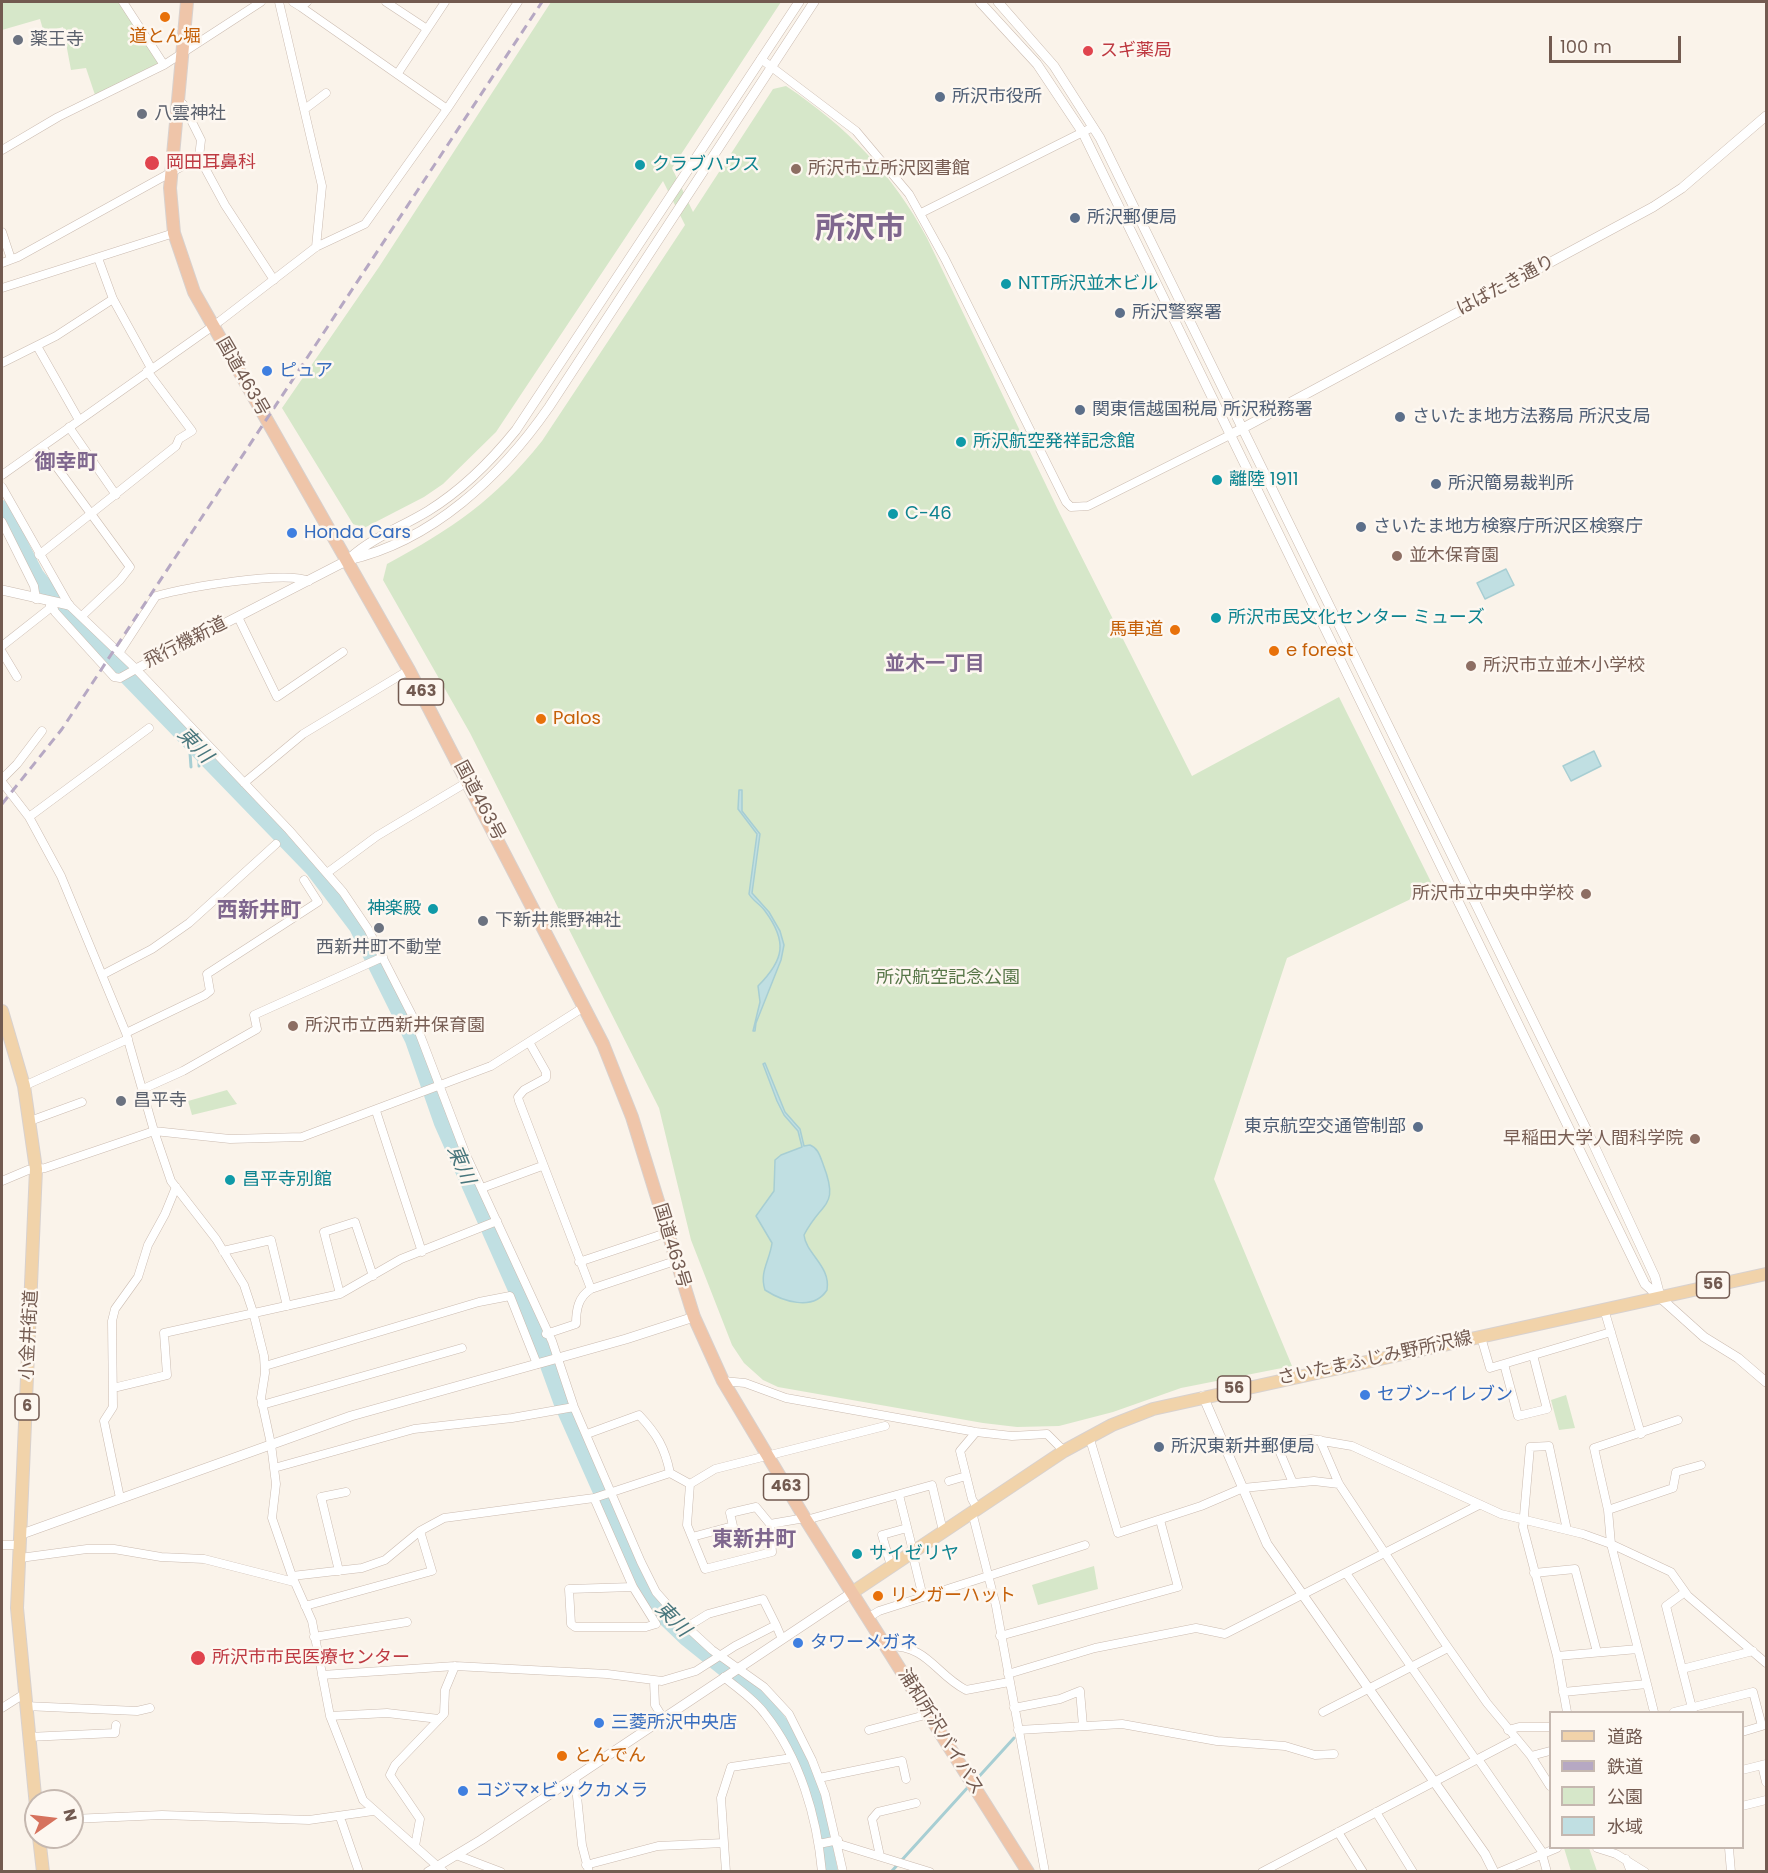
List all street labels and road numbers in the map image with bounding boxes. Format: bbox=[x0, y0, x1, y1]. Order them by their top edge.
street label: はばたき通り bbox=[1453, 251, 1559, 321]
street label: 国道463号 bbox=[211, 334, 273, 420]
street label: 飛行機新道 bbox=[141, 613, 231, 673]
road number: 463 bbox=[398, 679, 444, 705]
street label: 国道463号 bbox=[449, 757, 509, 845]
street label: 国道463号 bbox=[648, 1201, 694, 1291]
road number: 56 bbox=[1696, 1272, 1730, 1298]
street label: 小金井街道 bbox=[17, 1289, 43, 1381]
street label: さいたまふじみ野所沢線 bbox=[1276, 1328, 1474, 1390]
road number: 56 bbox=[1218, 1376, 1250, 1402]
road number: 6 bbox=[15, 1394, 39, 1420]
road number: 463 bbox=[764, 1474, 808, 1500]
street label: 浦和所沢バイパス bbox=[893, 1665, 987, 1799]

